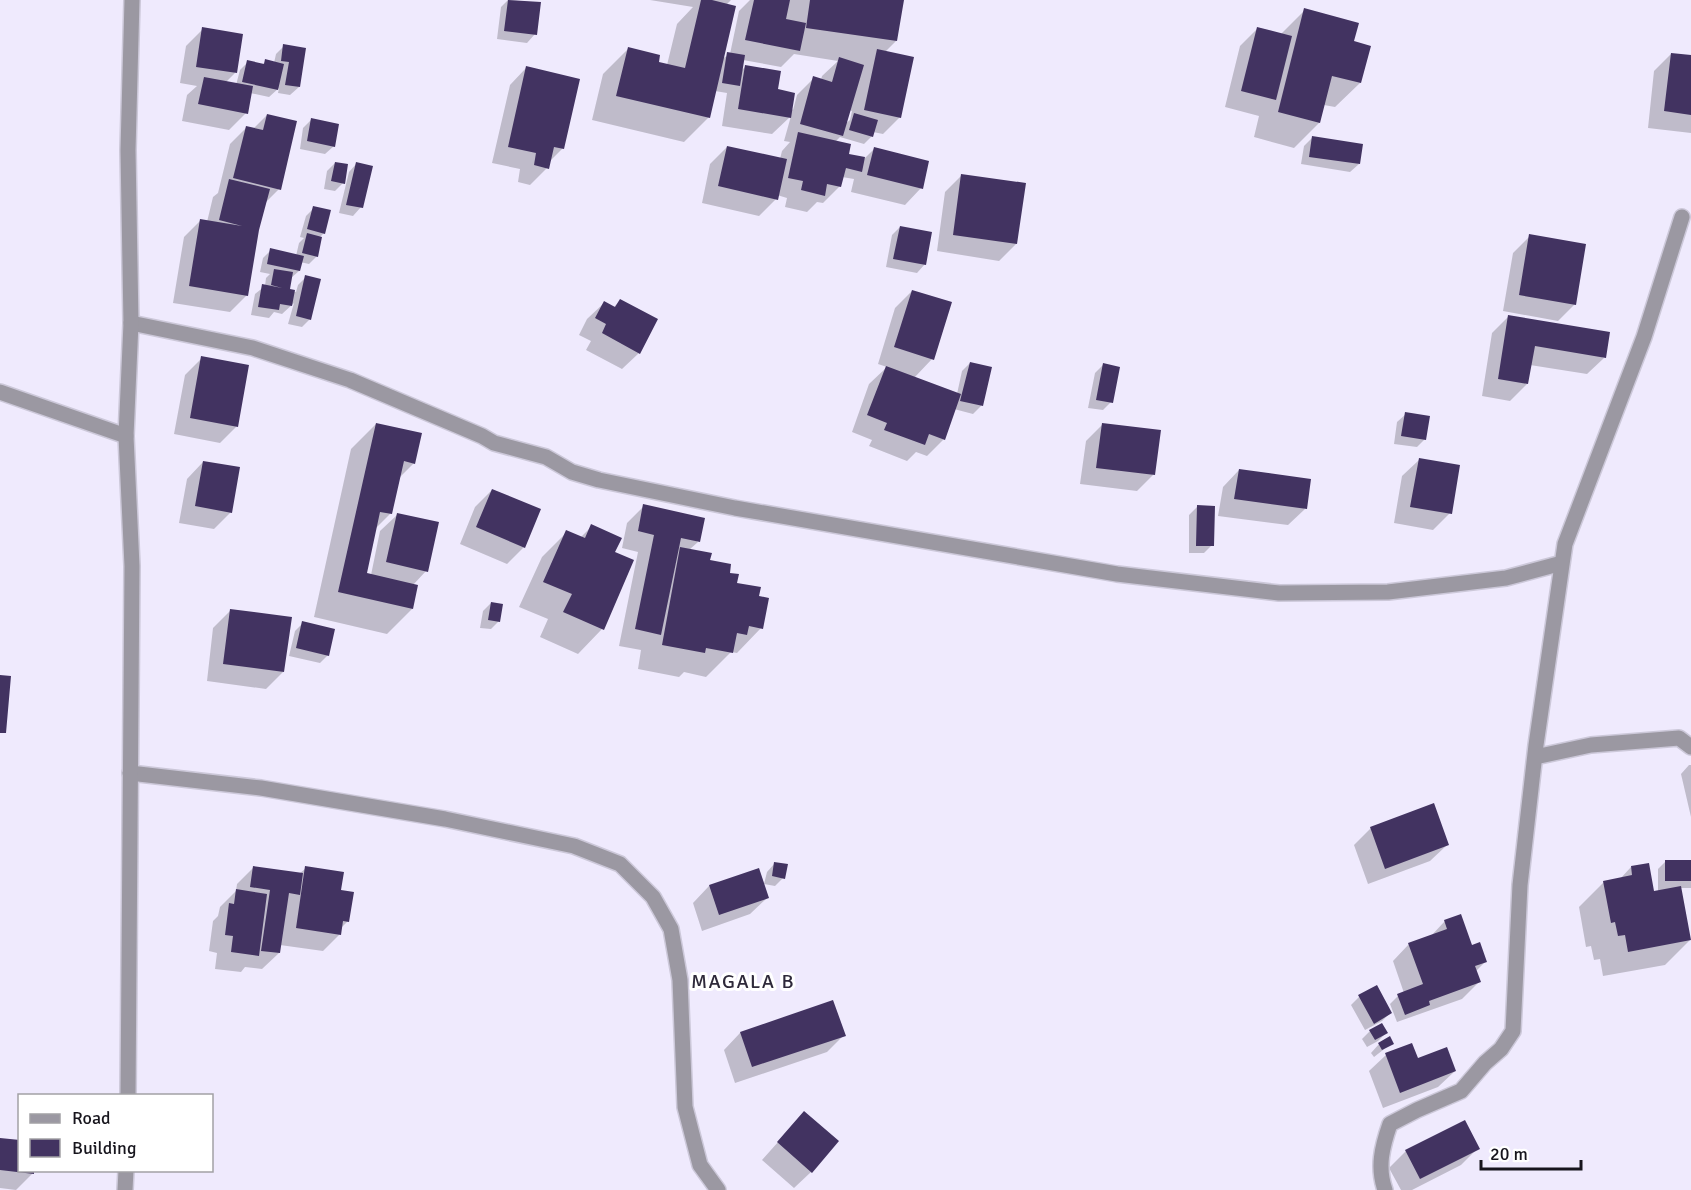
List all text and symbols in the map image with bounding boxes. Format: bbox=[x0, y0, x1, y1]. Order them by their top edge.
district label: MAGALA B bbox=[691, 969, 795, 994]
legend bbox=[18, 1094, 213, 1172]
text: Road bbox=[72, 1107, 111, 1129]
scale bar bbox=[1481, 1133, 1582, 1171]
text: Building bbox=[72, 1137, 136, 1159]
text: 20 m bbox=[1490, 1143, 1528, 1165]

